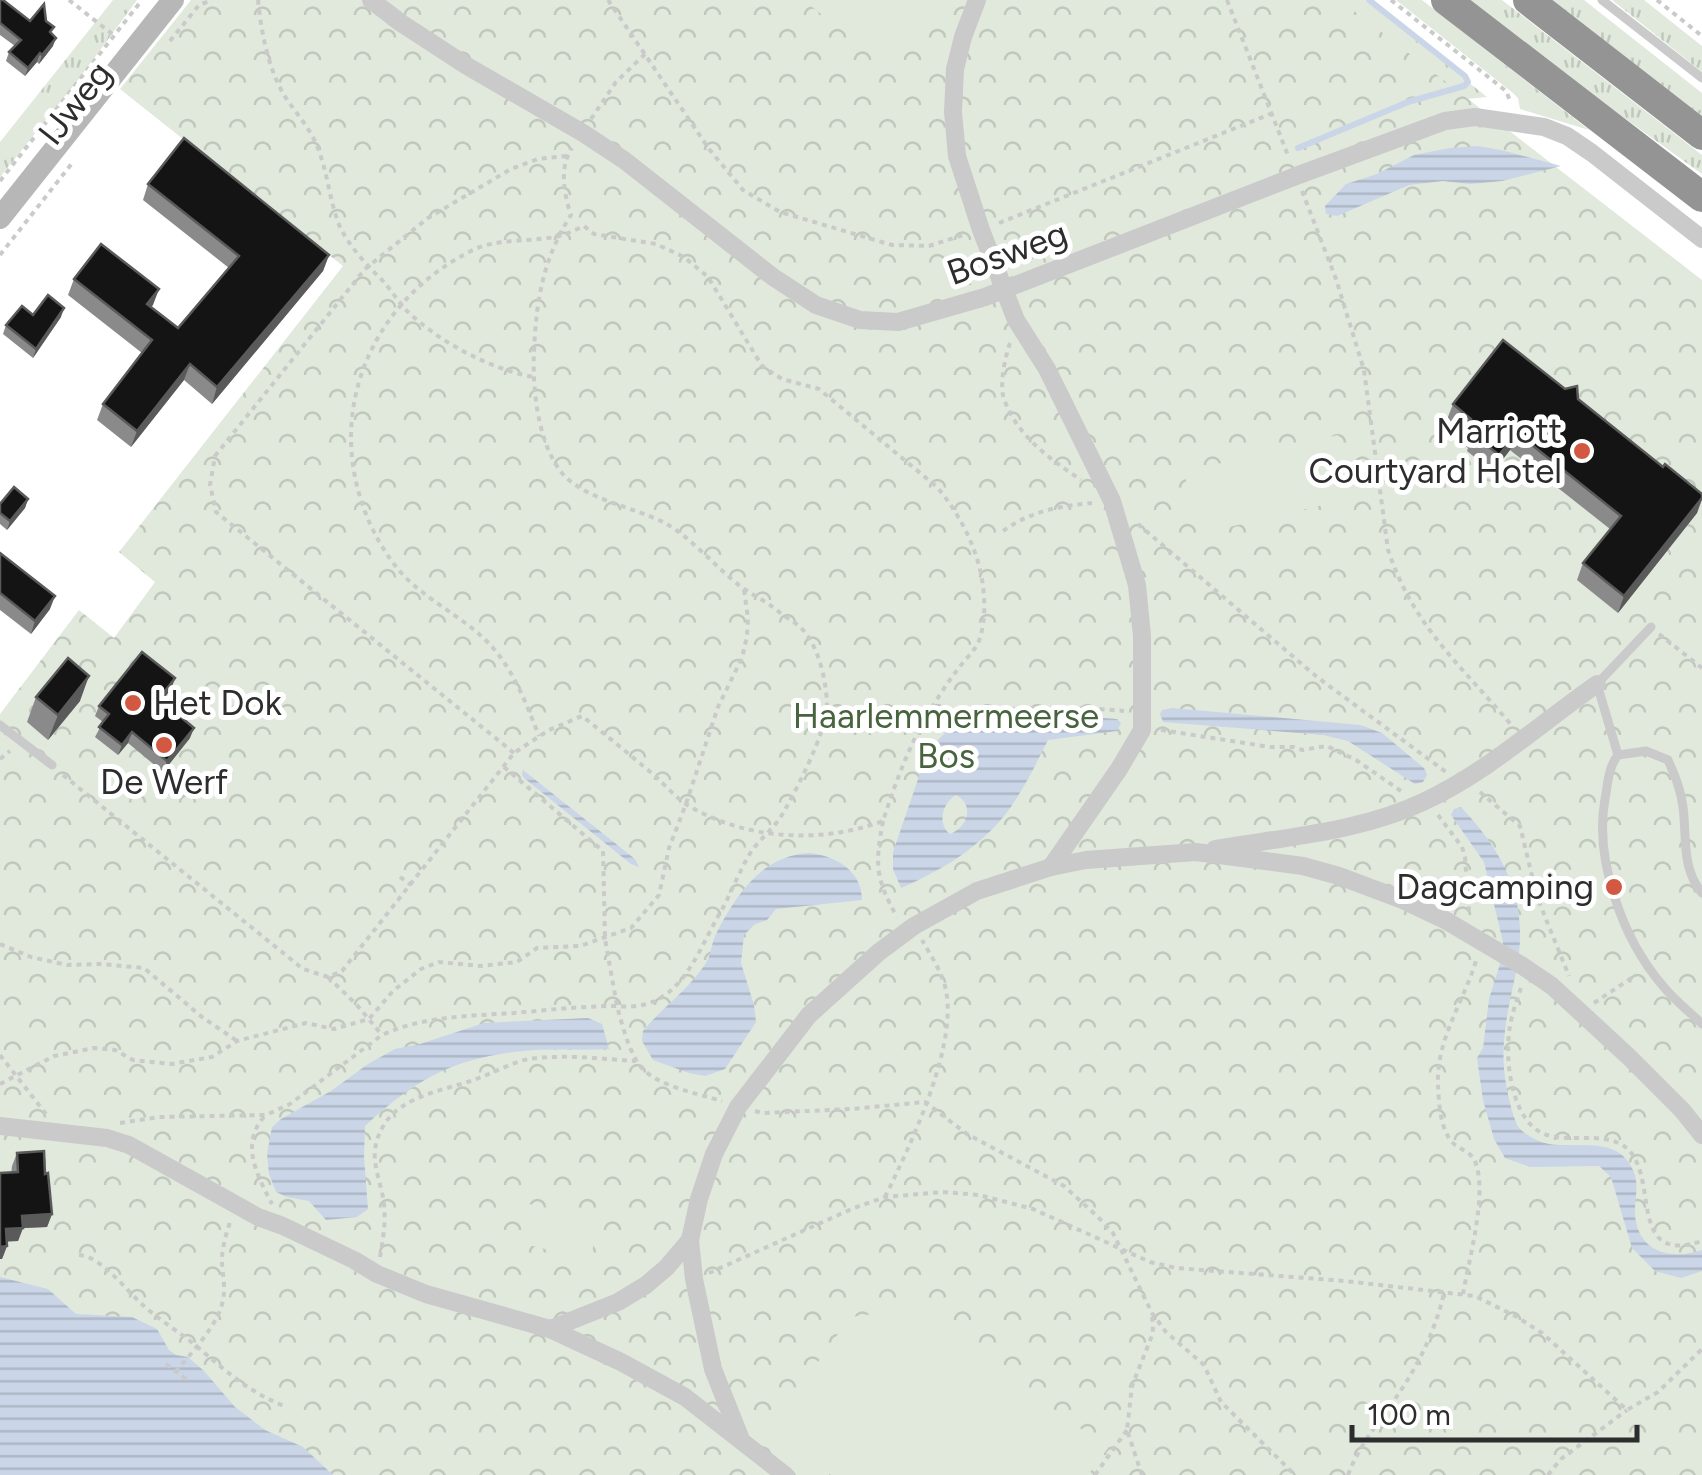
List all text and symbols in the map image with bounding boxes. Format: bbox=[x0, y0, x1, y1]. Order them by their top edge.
street label: IJweg bbox=[29, 53, 121, 153]
street label: Bosweg bbox=[941, 212, 1073, 294]
place label: Marriott Courtyard Hotel bbox=[1309, 410, 1562, 492]
marker: Marriott Courtyard Hotel bbox=[1571, 440, 1593, 462]
place label: Het Dok bbox=[153, 682, 282, 724]
marker: Het Dok bbox=[122, 692, 144, 714]
park label: Haarlemmermeerse Bos bbox=[793, 695, 1099, 777]
marker: De Werf bbox=[153, 734, 175, 756]
place label: De Werf bbox=[100, 761, 228, 803]
place label: Dagcamping bbox=[1396, 866, 1594, 908]
marker: Dagcamping bbox=[1603, 876, 1625, 898]
scale bar bbox=[1352, 1380, 1637, 1442]
text: 100 m bbox=[1367, 1396, 1451, 1433]

